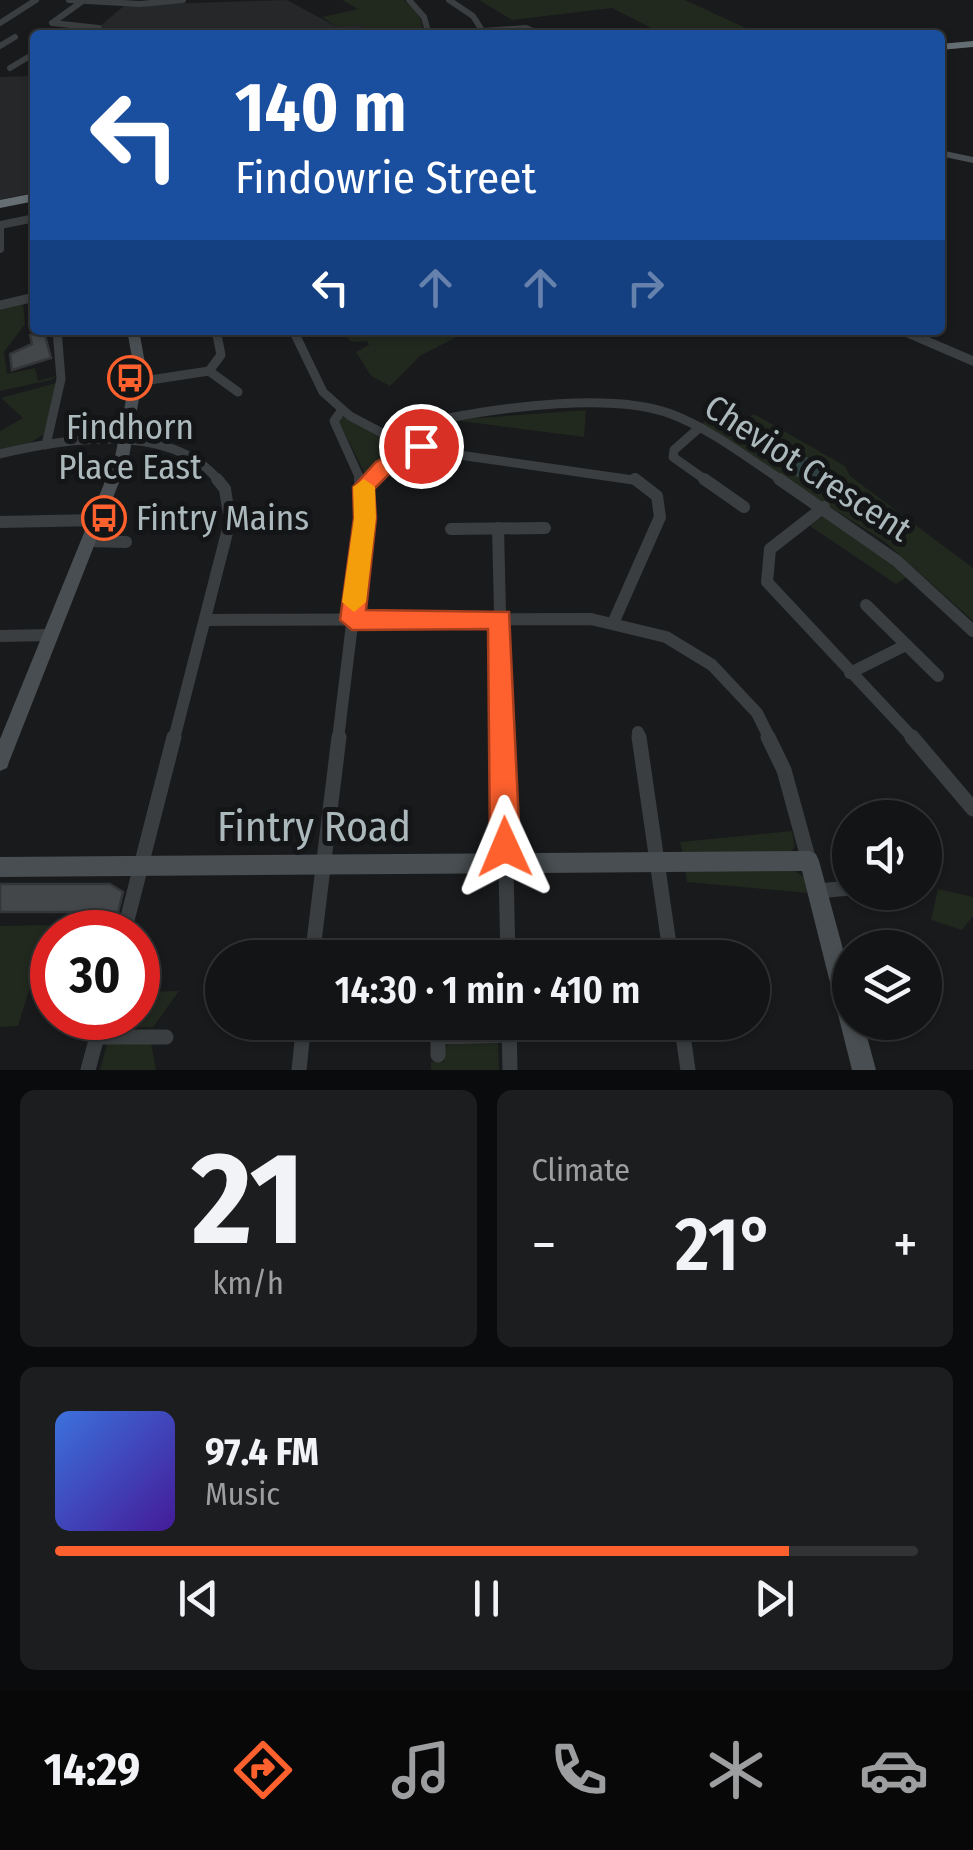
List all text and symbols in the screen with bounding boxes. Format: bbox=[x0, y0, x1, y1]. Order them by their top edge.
text: 140 m bbox=[235, 66, 407, 150]
icon: left bbox=[70, 70, 200, 200]
text: Findowrie Street bbox=[235, 151, 536, 205]
icon: left bbox=[303, 260, 358, 315]
icon: ahead bbox=[408, 260, 463, 315]
icon: ahead bbox=[513, 260, 568, 315]
icon: right bbox=[618, 260, 673, 315]
bus stop icon: Findhorn Place East bbox=[107, 355, 153, 401]
street label: Cheviot Crescent bbox=[697, 386, 920, 551]
pin bbox=[379, 404, 464, 489]
place label: Findhorn Place East bbox=[58, 406, 202, 488]
icon: arrive bbox=[394, 419, 449, 474]
bus stop icon: Fintry Mains bbox=[81, 495, 127, 541]
place label: Fintry Mains bbox=[136, 497, 309, 539]
position arrow bbox=[453, 795, 557, 899]
map controls bbox=[832, 800, 942, 1040]
button: sound bbox=[832, 800, 942, 910]
street label: Fintry Road bbox=[217, 802, 411, 852]
speed limit sign: 30 bbox=[30, 910, 160, 1040]
button: layers bbox=[832, 930, 942, 1040]
text: 14:30 · 1 min · 410 m bbox=[335, 967, 640, 1013]
text: 21 bbox=[192, 1121, 305, 1277]
text: Climate bbox=[532, 1151, 630, 1189]
text: 21° bbox=[675, 1200, 774, 1290]
text: − bbox=[532, 1212, 556, 1278]
text: + bbox=[893, 1212, 918, 1278]
text: km/h bbox=[213, 1264, 284, 1302]
text: 97.4 FM bbox=[205, 1429, 319, 1475]
text: Music bbox=[205, 1475, 280, 1513]
icon: previous bbox=[171, 1571, 226, 1626]
icon: pause bbox=[459, 1571, 514, 1626]
icon: next bbox=[747, 1571, 802, 1626]
icon: directions bbox=[228, 1735, 298, 1805]
icon: music bbox=[386, 1735, 456, 1805]
icon: phone bbox=[544, 1735, 614, 1805]
icon: climate bbox=[701, 1735, 771, 1805]
icon: car bbox=[859, 1735, 929, 1805]
text: 14:29 bbox=[44, 1743, 140, 1797]

